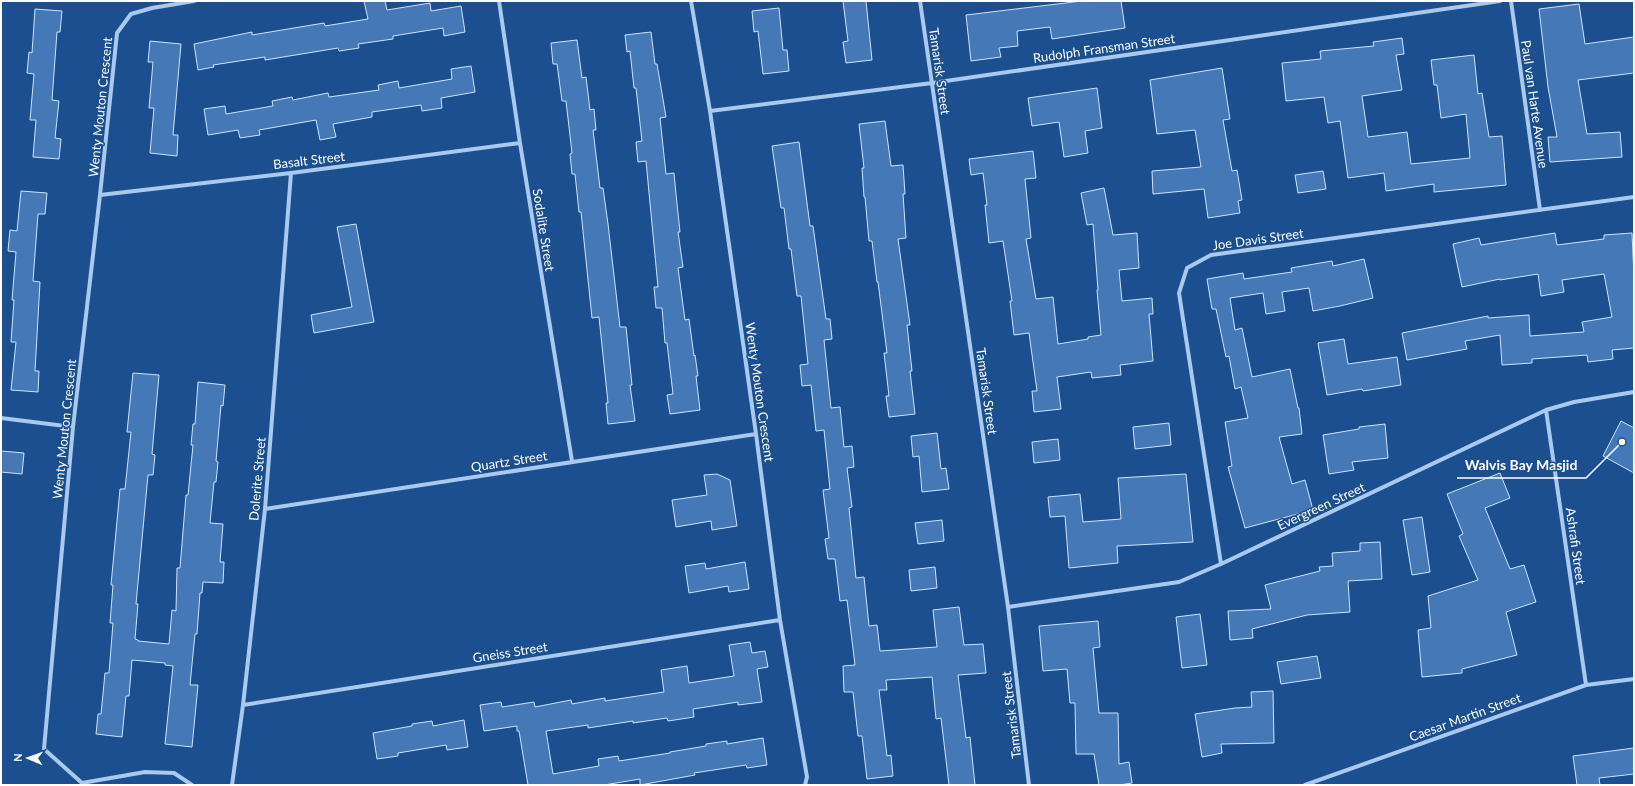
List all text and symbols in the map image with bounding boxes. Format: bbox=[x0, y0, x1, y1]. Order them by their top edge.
street label: Tamarisk Street bbox=[926, 27, 954, 116]
street label: Rudolph Fransman Street bbox=[1032, 30, 1176, 66]
street label: Wenty Mouton Crescent bbox=[85, 36, 115, 178]
street label: Paul van Harte Avenue bbox=[1518, 39, 1552, 169]
street label: Basalt Street bbox=[272, 148, 346, 172]
street label: Sodalite Street bbox=[530, 188, 558, 273]
street label: Joe Davis Street bbox=[1211, 225, 1305, 253]
street label: Wenty Mouton Crescent bbox=[742, 321, 778, 463]
street label: Tamarisk Street bbox=[973, 347, 1001, 436]
street label: Wenty Mouton Crescent bbox=[49, 358, 79, 500]
street label: Dolerite Street bbox=[245, 436, 269, 522]
street label: Quartz Street bbox=[470, 447, 549, 475]
callout: Walvis Bay Masjid bbox=[1457, 452, 1586, 478]
text: Walvis Bay Masjid bbox=[1465, 456, 1577, 473]
street label: Evergreen Street bbox=[1275, 479, 1368, 533]
street label: Ashrafi Street bbox=[1563, 506, 1589, 586]
street label: Gneiss Street bbox=[471, 638, 549, 666]
street label: Tamarisk Street bbox=[998, 670, 1024, 759]
street label: Caesar Martin Street bbox=[1407, 689, 1523, 745]
north arrow bbox=[8, 738, 48, 778]
text: N bbox=[11, 753, 24, 762]

